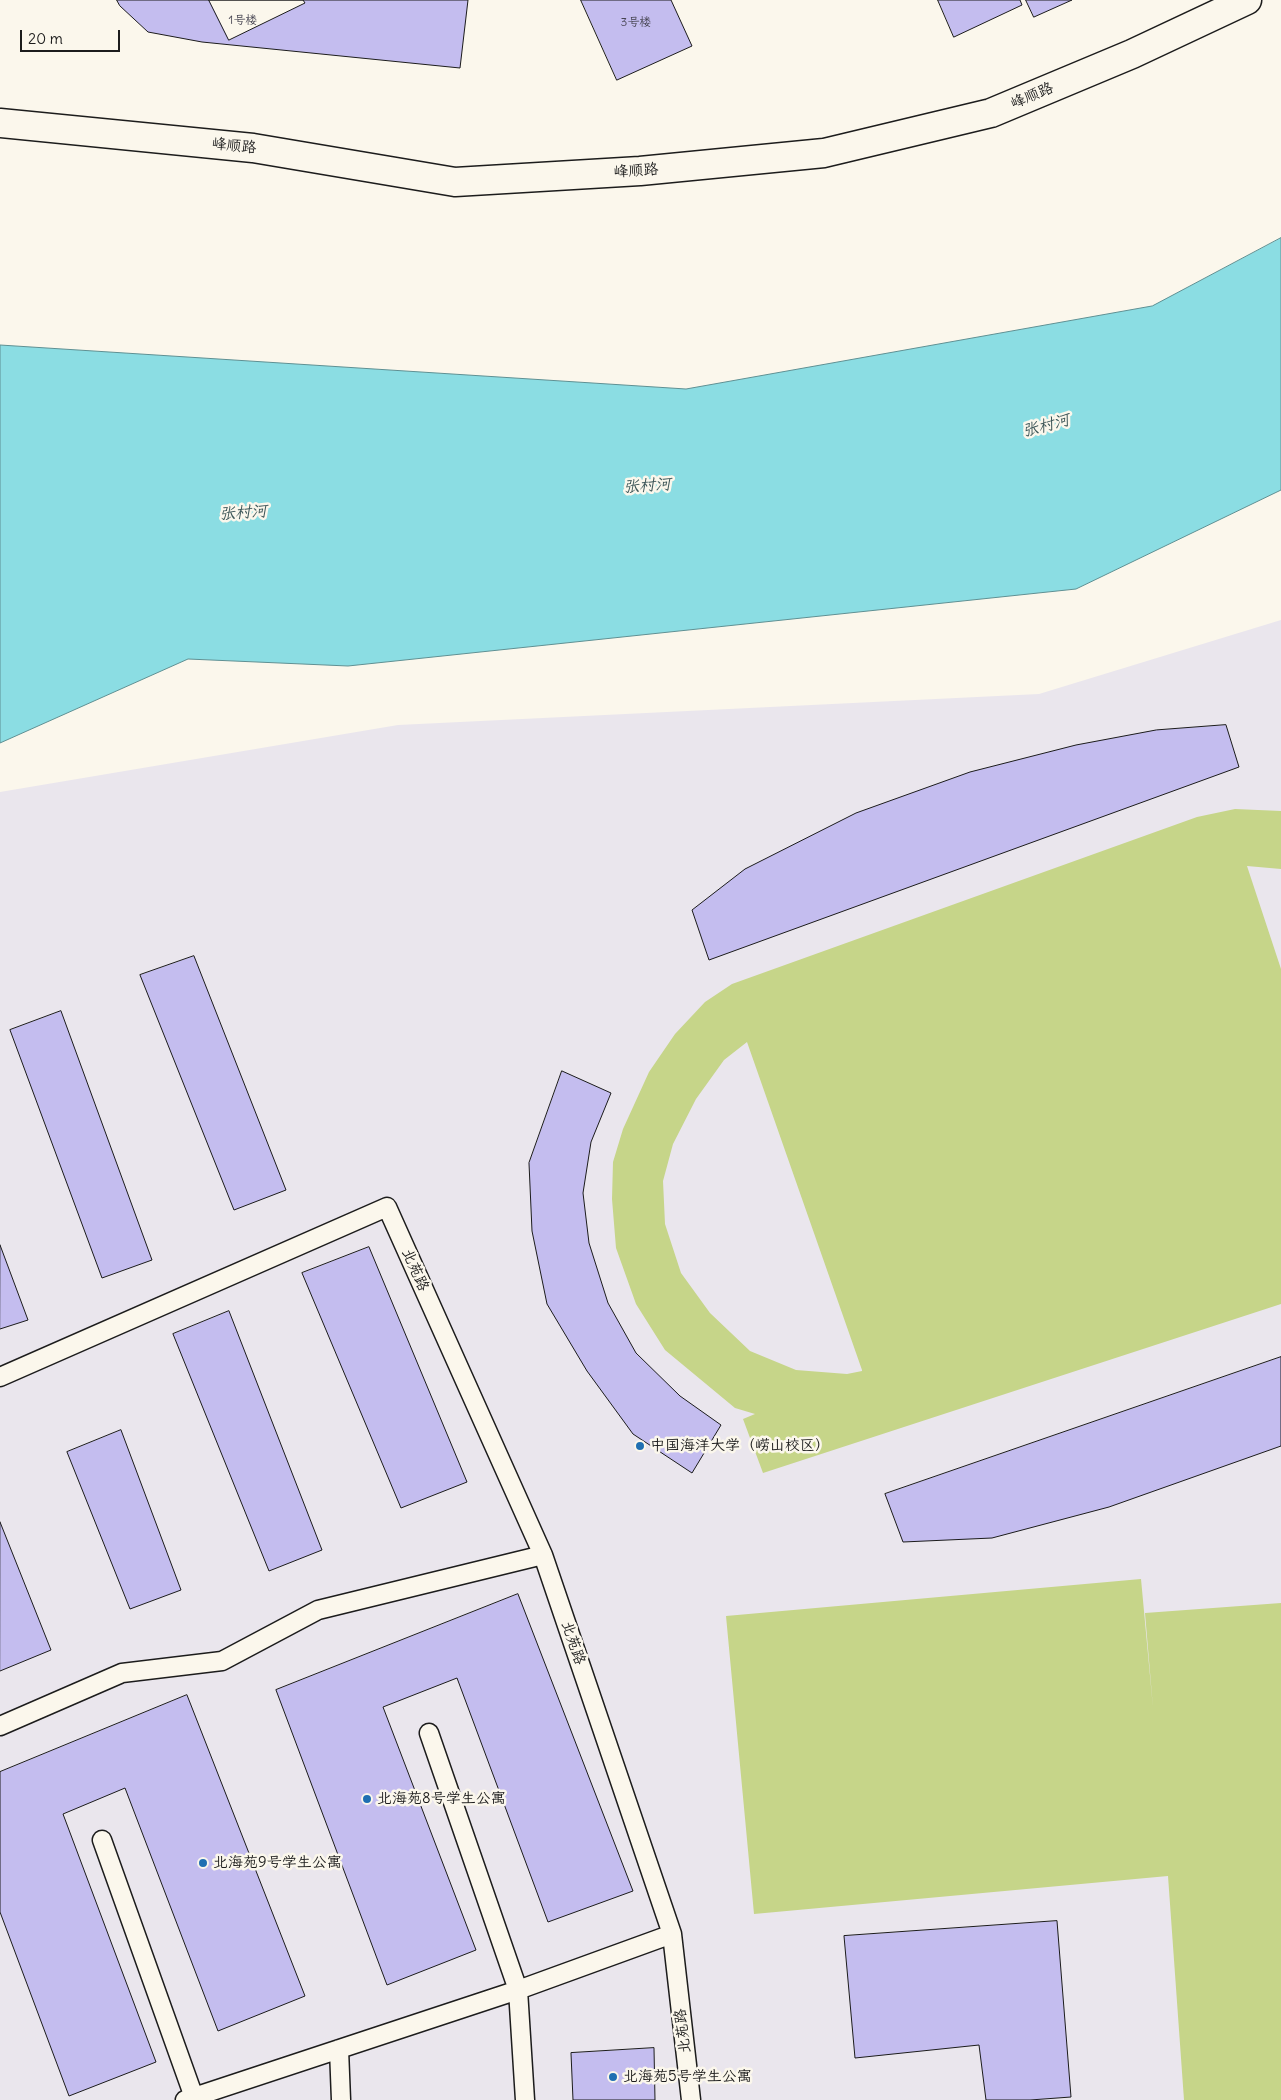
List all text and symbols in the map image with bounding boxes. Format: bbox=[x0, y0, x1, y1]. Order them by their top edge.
house number: 1号楼 bbox=[229, 14, 257, 28]
house number: 3号楼 bbox=[621, 16, 651, 30]
scale bar bbox=[22, 20, 122, 52]
text: 20 m bbox=[28, 29, 63, 48]
street label: 峰顺路 bbox=[1008, 79, 1056, 113]
street label: 峰顺路 bbox=[211, 135, 257, 157]
street label: 峰顺路 bbox=[613, 160, 659, 182]
water label: 张村河 bbox=[1020, 411, 1072, 441]
water label: 张村河 bbox=[622, 475, 672, 497]
water label: 张村河 bbox=[218, 502, 268, 524]
street label: 北苑路 bbox=[398, 1246, 432, 1294]
place label: 中国海洋大学（崂山校区） bbox=[650, 1437, 830, 1455]
marker: 中国海洋大学（崂山校区） bbox=[634, 1440, 646, 1452]
street label: 北苑路 bbox=[557, 1619, 589, 1667]
place label: 北海苑8号学生公寓 bbox=[377, 1790, 506, 1808]
marker: 北海苑8号学生公寓 bbox=[361, 1793, 373, 1805]
place label: 北海苑9号学生公寓 bbox=[213, 1854, 342, 1872]
marker: 北海苑9号学生公寓 bbox=[197, 1857, 209, 1869]
street label: 北苑路 bbox=[671, 2008, 695, 2054]
place label: 北海苑5号学生公寓 bbox=[623, 2068, 752, 2086]
marker: 北海苑5号学生公寓 bbox=[607, 2071, 619, 2083]

